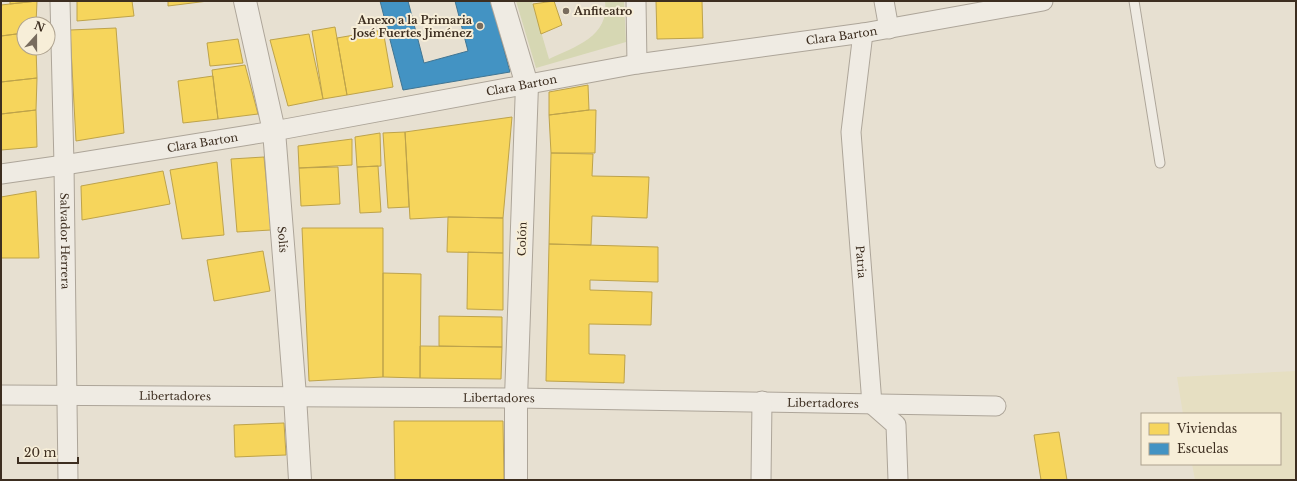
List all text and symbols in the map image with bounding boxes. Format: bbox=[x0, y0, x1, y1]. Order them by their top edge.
place label: Anfiteatro bbox=[573, 4, 632, 18]
marker: Anfiteatro bbox=[561, 6, 571, 16]
place label: Anexo a la Primaria José Fuertes Jiménez bbox=[350, 13, 473, 40]
north arrow bbox=[16, 16, 56, 56]
text: N bbox=[32, 18, 48, 35]
marker: Anexo a la Primaria José Fuertes Jiménez bbox=[475, 21, 485, 31]
street label: Clara Barton bbox=[805, 24, 879, 48]
street label: Clara Barton bbox=[485, 72, 558, 99]
street label: Clara Barton bbox=[166, 130, 239, 155]
street label: Salvador Herrera bbox=[57, 193, 73, 290]
street label: Colón bbox=[514, 221, 530, 256]
street label: Solís bbox=[275, 226, 291, 253]
street label: Patria bbox=[853, 245, 869, 280]
street label: Libertadores bbox=[139, 389, 211, 403]
street label: Libertadores bbox=[463, 391, 535, 405]
street label: Libertadores bbox=[787, 396, 859, 411]
legend bbox=[1141, 413, 1281, 465]
text: Viviendas bbox=[1176, 421, 1237, 436]
scale bar bbox=[18, 439, 78, 465]
text: Escuelas bbox=[1177, 441, 1229, 456]
text: 20 m bbox=[24, 445, 56, 460]

